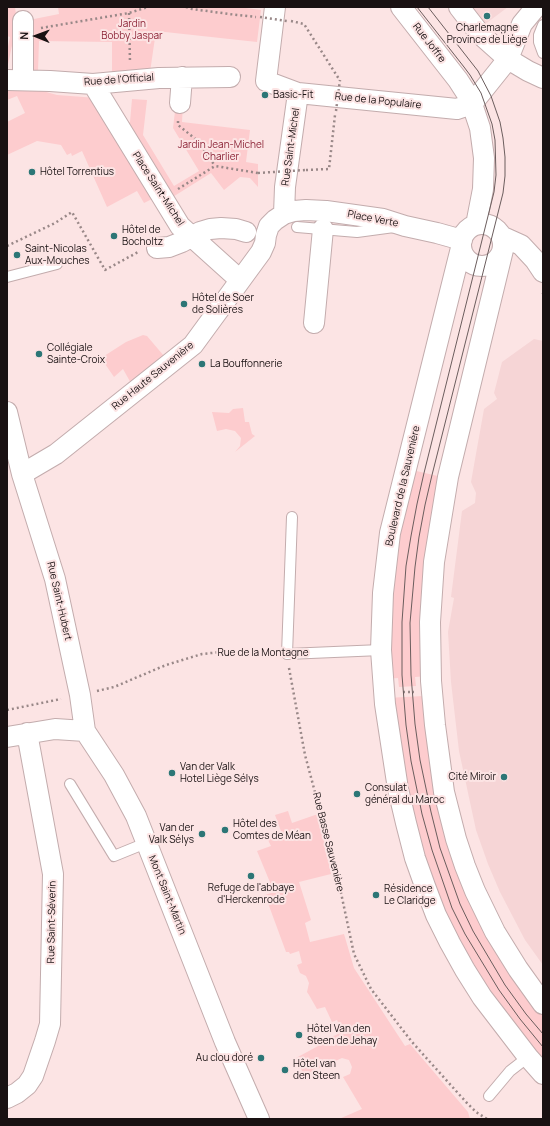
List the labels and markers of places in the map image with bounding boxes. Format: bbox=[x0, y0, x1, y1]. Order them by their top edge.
marker: Charlemagne Province de Liège bbox=[482, 11, 492, 21]
place label: Charlemagne Province de Liège bbox=[447, 22, 527, 46]
place label: Basic-Fit bbox=[273, 89, 313, 101]
marker: Basic-Fit bbox=[260, 90, 270, 100]
place label: Hôtel Torrentius bbox=[40, 166, 114, 178]
marker: Hôtel Torrentius bbox=[27, 167, 37, 177]
place label: Hôtel de Bocholtz bbox=[122, 224, 163, 248]
marker: Hôtel de Bocholtz bbox=[109, 231, 119, 241]
place label: Saint-Nicolas Aux-Mouches bbox=[25, 243, 90, 266]
marker: Saint-Nicolas Aux-Mouches bbox=[12, 250, 22, 260]
place label: Hôtel de Soer de Solières bbox=[192, 292, 254, 316]
marker: Hôtel de Soer de Solières bbox=[179, 299, 189, 309]
place label: Collégiale Sainte-Croix bbox=[47, 342, 105, 366]
marker: Collégiale Sainte-Croix bbox=[34, 349, 44, 359]
place label: La Bouffonnerie bbox=[210, 358, 282, 370]
marker: La Bouffonnerie bbox=[197, 359, 207, 369]
place label: Van der Valk Hotel Liège Sélys bbox=[180, 761, 259, 784]
marker: Van der Valk Hotel Liège Sélys bbox=[167, 768, 177, 778]
place label: Cité Miroir bbox=[449, 771, 496, 783]
marker: Cité Miroir bbox=[499, 772, 509, 782]
place label: Consulat général du Maroc bbox=[365, 782, 444, 806]
marker: Consulat général du Maroc bbox=[352, 789, 362, 799]
place label: Hôtel des Comtes de Méan bbox=[233, 818, 311, 842]
place label: Van der Valk Sélys bbox=[149, 822, 194, 846]
marker: Hôtel des Comtes de Méan bbox=[220, 825, 230, 835]
marker: Van der Valk Sélys bbox=[197, 829, 207, 839]
marker: Refuge de l'abbaye d'Herckenrode bbox=[246, 871, 256, 881]
place label: Refuge de l'abbaye d'Herckenrode bbox=[208, 882, 294, 906]
place label: Résidence Le Claridge bbox=[384, 883, 436, 906]
marker: Résidence Le Claridge bbox=[371, 890, 381, 900]
place label: Hôtel Van den Steen de Jehay bbox=[307, 1023, 377, 1046]
marker: Hôtel Van den Steen de Jehay bbox=[294, 1030, 304, 1040]
place label: Au clou doré bbox=[196, 1052, 253, 1064]
marker: Au clou doré bbox=[256, 1053, 266, 1063]
place label: Hôtel van den Steen bbox=[293, 1058, 340, 1082]
marker: Hôtel van den Steen bbox=[280, 1065, 290, 1075]

